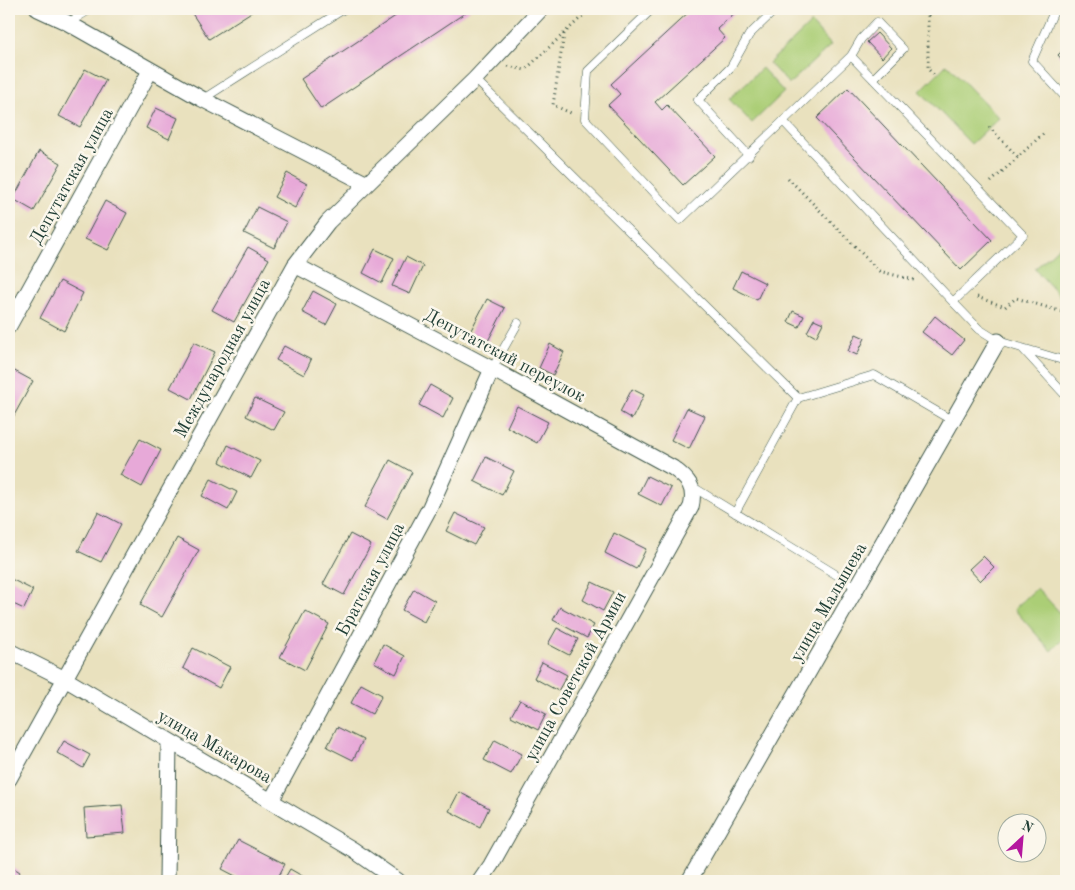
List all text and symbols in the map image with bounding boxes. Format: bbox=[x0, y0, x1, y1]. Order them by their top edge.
street label: Депутатская улица bbox=[27, 105, 117, 248]
street label: Международная улица bbox=[172, 276, 274, 441]
street label: Депутатский переулок bbox=[421, 306, 588, 406]
street label: Братская улица bbox=[333, 520, 408, 639]
street label: улица Малышева bbox=[787, 540, 870, 665]
street label: улица Советской Армии bbox=[522, 589, 630, 764]
street label: улица Макарова bbox=[154, 707, 275, 787]
north arrow bbox=[998, 812, 1048, 862]
text: N bbox=[1019, 819, 1035, 836]

